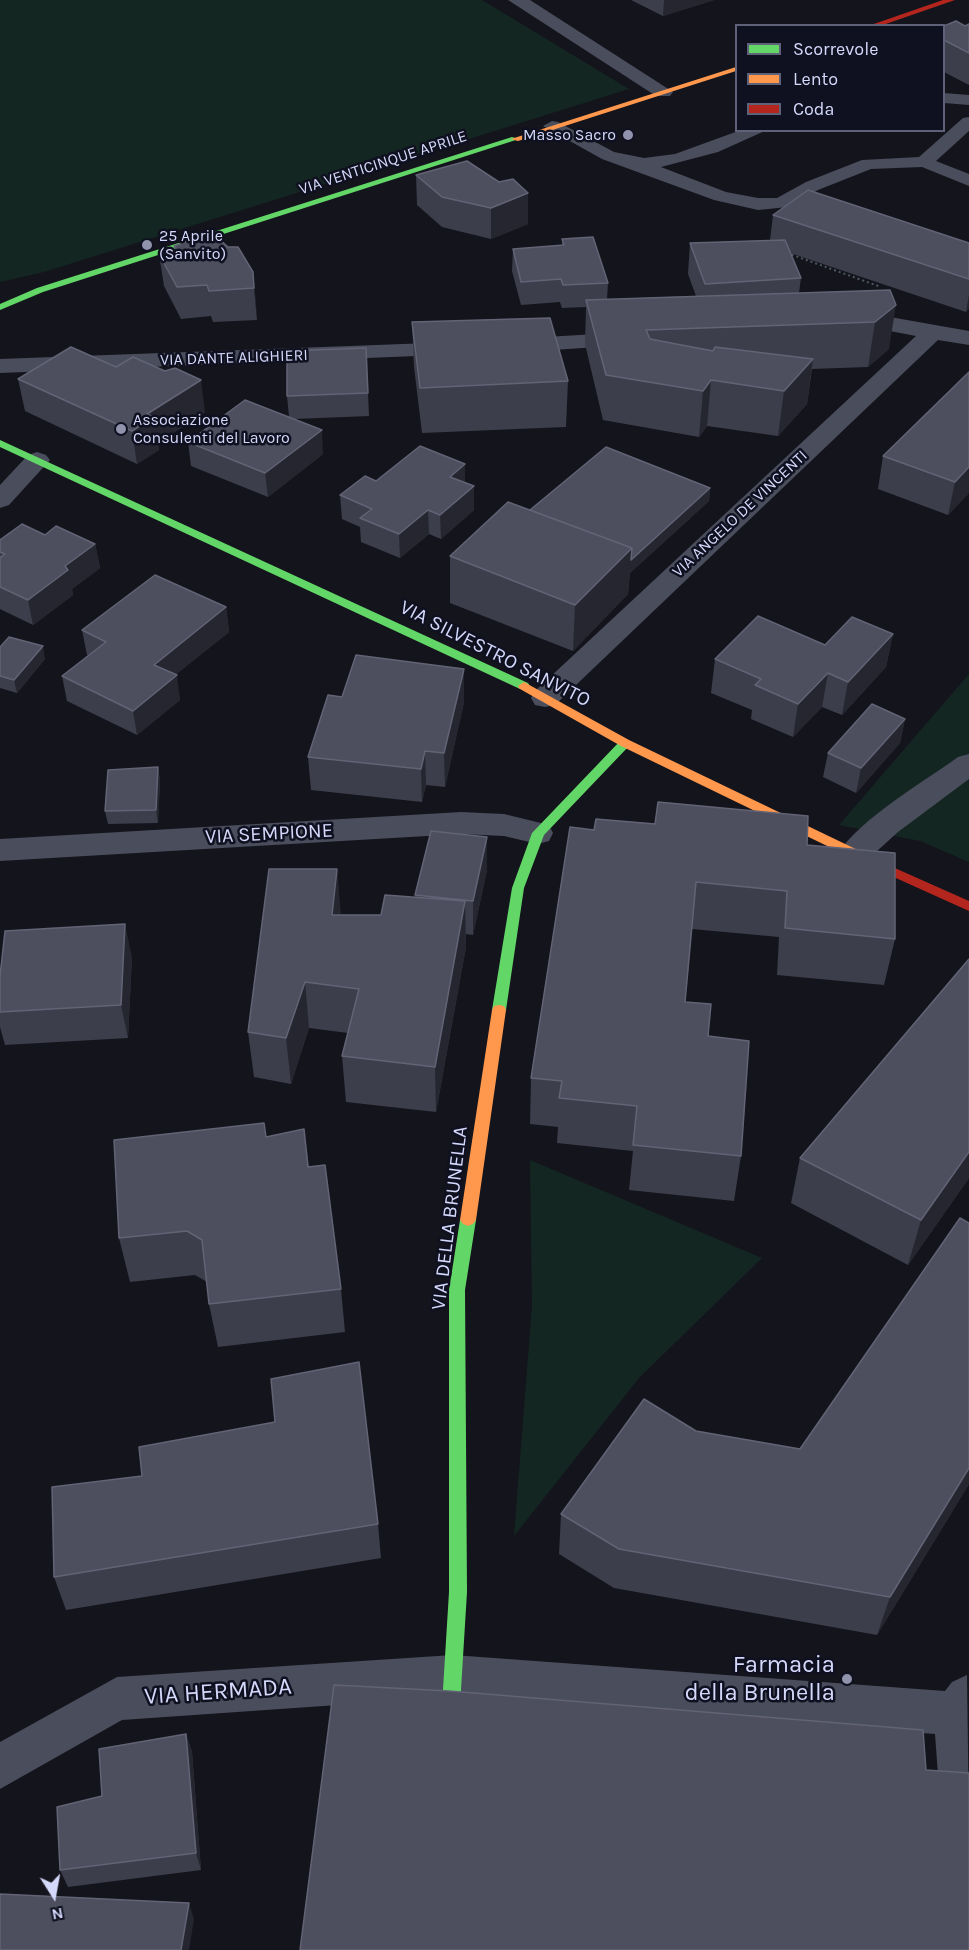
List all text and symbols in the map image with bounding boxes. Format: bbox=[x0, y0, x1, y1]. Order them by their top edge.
legend bbox=[735, 24, 945, 132]
text: Scorrevole bbox=[793, 38, 878, 60]
text: Lento bbox=[793, 68, 838, 90]
text: Coda bbox=[793, 98, 834, 120]
place label: Masso Sacro bbox=[523, 125, 616, 145]
street label: VIA VENTICINQUE APRILE bbox=[297, 127, 469, 199]
marker: Masso Sacro bbox=[621, 128, 635, 142]
place label: 25 Aprile (Sanvito) bbox=[159, 226, 226, 264]
marker: 25 Aprile (Sanvito) bbox=[140, 238, 154, 252]
street label: VIA DANTE ALIGHIERI bbox=[160, 346, 308, 370]
place label: Associazione Consulenti del Lavoro bbox=[133, 410, 290, 448]
marker: Associazione Consulenti del Lavoro bbox=[114, 422, 128, 436]
street label: VIA ANGELO DE VINCENTI bbox=[669, 446, 811, 582]
street label: VIA SILVESTRO SANVITO bbox=[396, 595, 594, 713]
street label: VIA SEMPIONE bbox=[205, 819, 333, 849]
street label: VIA DELLA BRUNELLA bbox=[427, 1125, 473, 1311]
place label: Farmacia della Brunella bbox=[685, 1651, 835, 1707]
street label: VIA HERMADA bbox=[143, 1672, 293, 1712]
marker: Farmacia della Brunella bbox=[840, 1672, 854, 1686]
north arrow bbox=[24, 1866, 84, 1926]
text: N bbox=[50, 1904, 65, 1925]

